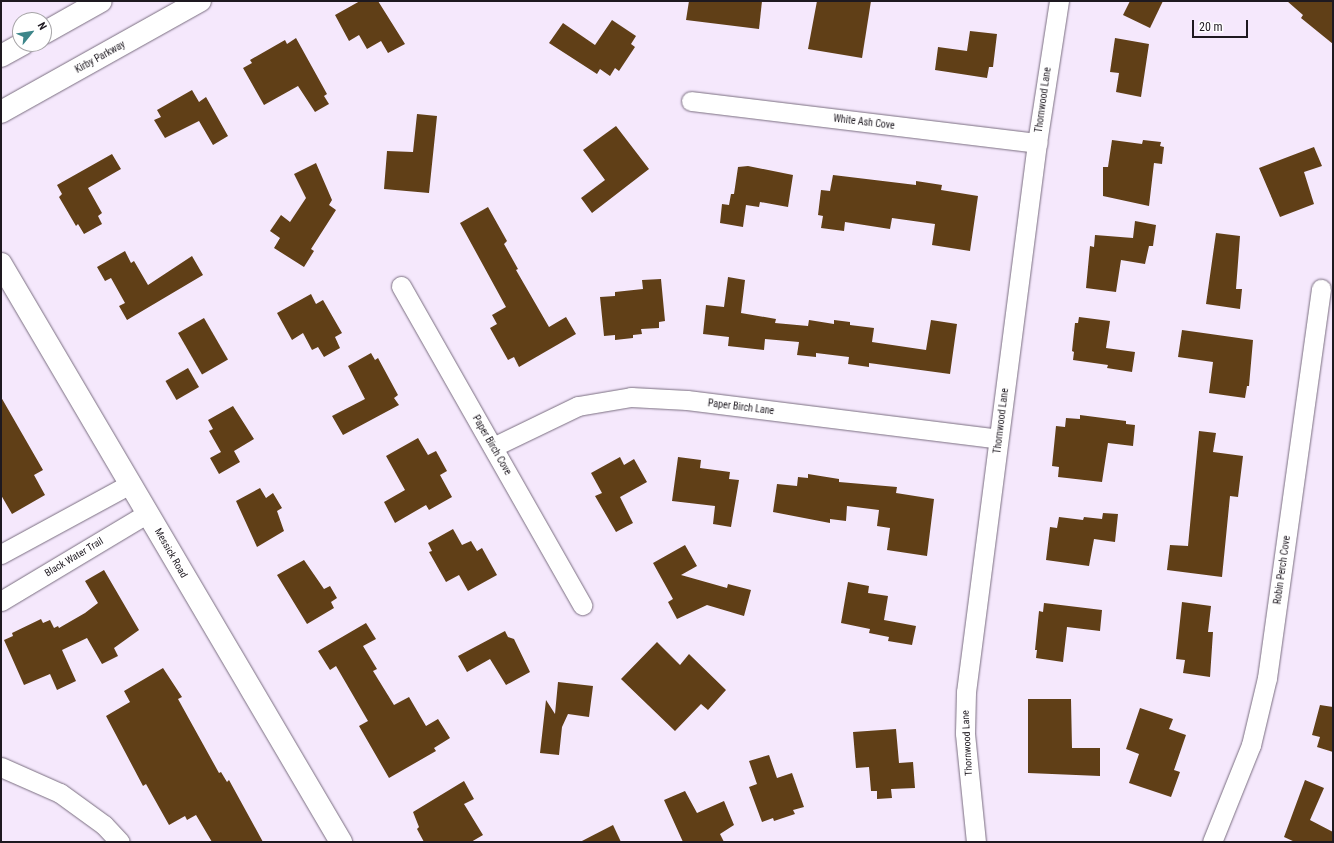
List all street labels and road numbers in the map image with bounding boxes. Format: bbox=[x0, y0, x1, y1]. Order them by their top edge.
street label: Kirby Parkway bbox=[73, 38, 127, 76]
street label: Thornwood Lane bbox=[1032, 67, 1054, 133]
street label: White Ash Cove bbox=[833, 112, 895, 132]
street label: Thornwood Lane bbox=[991, 388, 1011, 454]
street label: Paper Birch Lane bbox=[707, 397, 775, 417]
street label: Paper Birch Cove bbox=[470, 413, 514, 477]
street label: Messick Road bbox=[152, 526, 190, 580]
street label: Black Water Trail bbox=[43, 535, 105, 579]
street label: Robin Perch Cove bbox=[1271, 535, 1293, 605]
street label: Thornwood Lane bbox=[959, 710, 975, 776]

